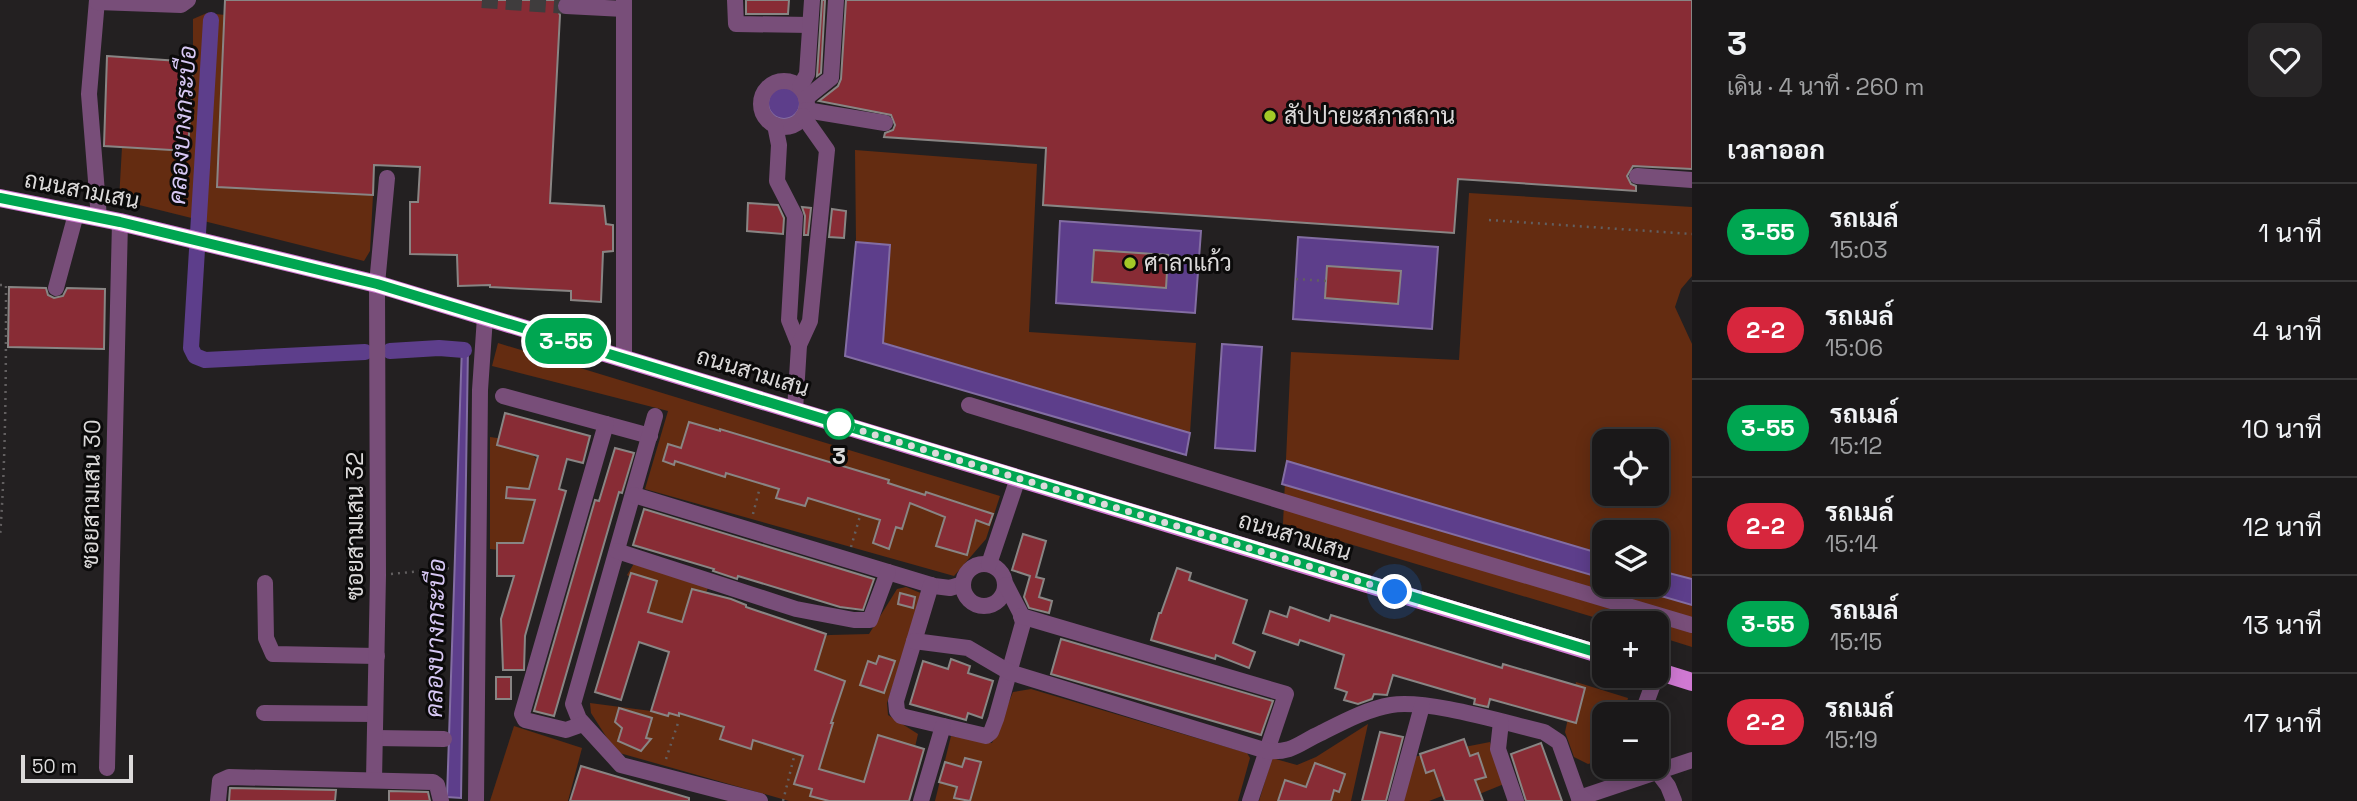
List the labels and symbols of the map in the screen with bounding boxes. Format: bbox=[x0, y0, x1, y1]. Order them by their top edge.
water label: คลองบางกระบือ bbox=[161, 45, 203, 205]
place label: สัปปายะสภาสถาน bbox=[1284, 101, 1455, 131]
marker: สัปปายะสภาสถาน bbox=[1262, 108, 1278, 124]
street label: ถนนสามเสน bbox=[22, 164, 142, 216]
place label: ศาลาแก้ว bbox=[1144, 248, 1232, 278]
marker: ศาลาแก้ว bbox=[1122, 255, 1138, 271]
line badge: 3-55 bbox=[517, 318, 615, 364]
street label: ถนนสามเสน bbox=[693, 341, 813, 403]
marker: 3 bbox=[824, 409, 854, 439]
street label: ซอยสามเสน 30 bbox=[75, 419, 107, 569]
place label: 3 bbox=[832, 441, 846, 471]
street label: ซอยสามเสน 32 bbox=[340, 452, 370, 600]
street label: ถนนสามเสน bbox=[1235, 505, 1355, 567]
water label: คลองบางกระบือ bbox=[418, 558, 452, 718]
your location bbox=[1377, 574, 1412, 609]
scale bar bbox=[21, 752, 133, 784]

